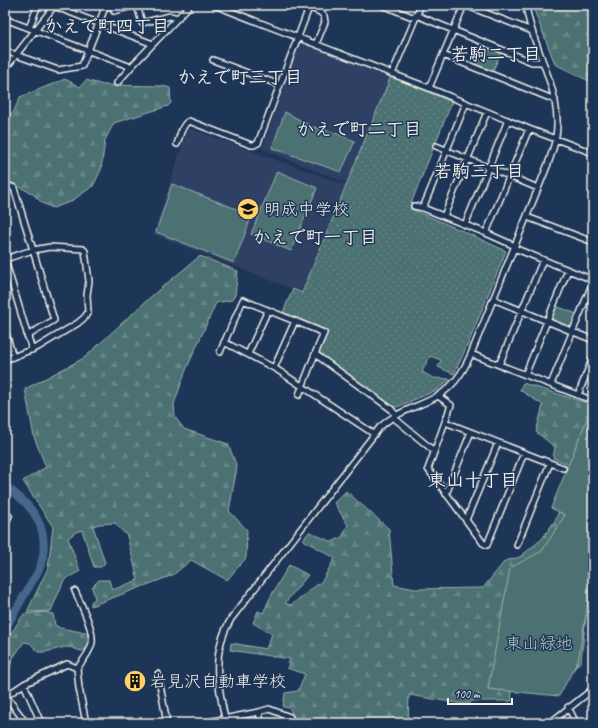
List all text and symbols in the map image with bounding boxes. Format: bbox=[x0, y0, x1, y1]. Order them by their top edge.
district label: かえで町四丁目 bbox=[45, 15, 169, 37]
district label: 若駒二丁目 bbox=[451, 43, 541, 65]
district label: かえで町三丁目 bbox=[178, 66, 302, 88]
district label: かえで町二丁目 bbox=[297, 118, 421, 140]
district label: 若駒三丁目 bbox=[434, 160, 524, 182]
school or university icon: 明成中学校 bbox=[235, 196, 261, 222]
place label: 明成中学校 bbox=[264, 199, 349, 220]
district label: かえで町一丁目 bbox=[253, 226, 377, 248]
district label: 東山十丁目 bbox=[428, 469, 518, 491]
park label: 東山緑地 bbox=[505, 633, 573, 654]
building icon: 岩見沢自動車学校 bbox=[122, 668, 148, 694]
place label: 岩見沢自動車学校 bbox=[150, 671, 286, 692]
scale bar bbox=[448, 680, 512, 706]
text: 100 m bbox=[454, 686, 481, 702]

